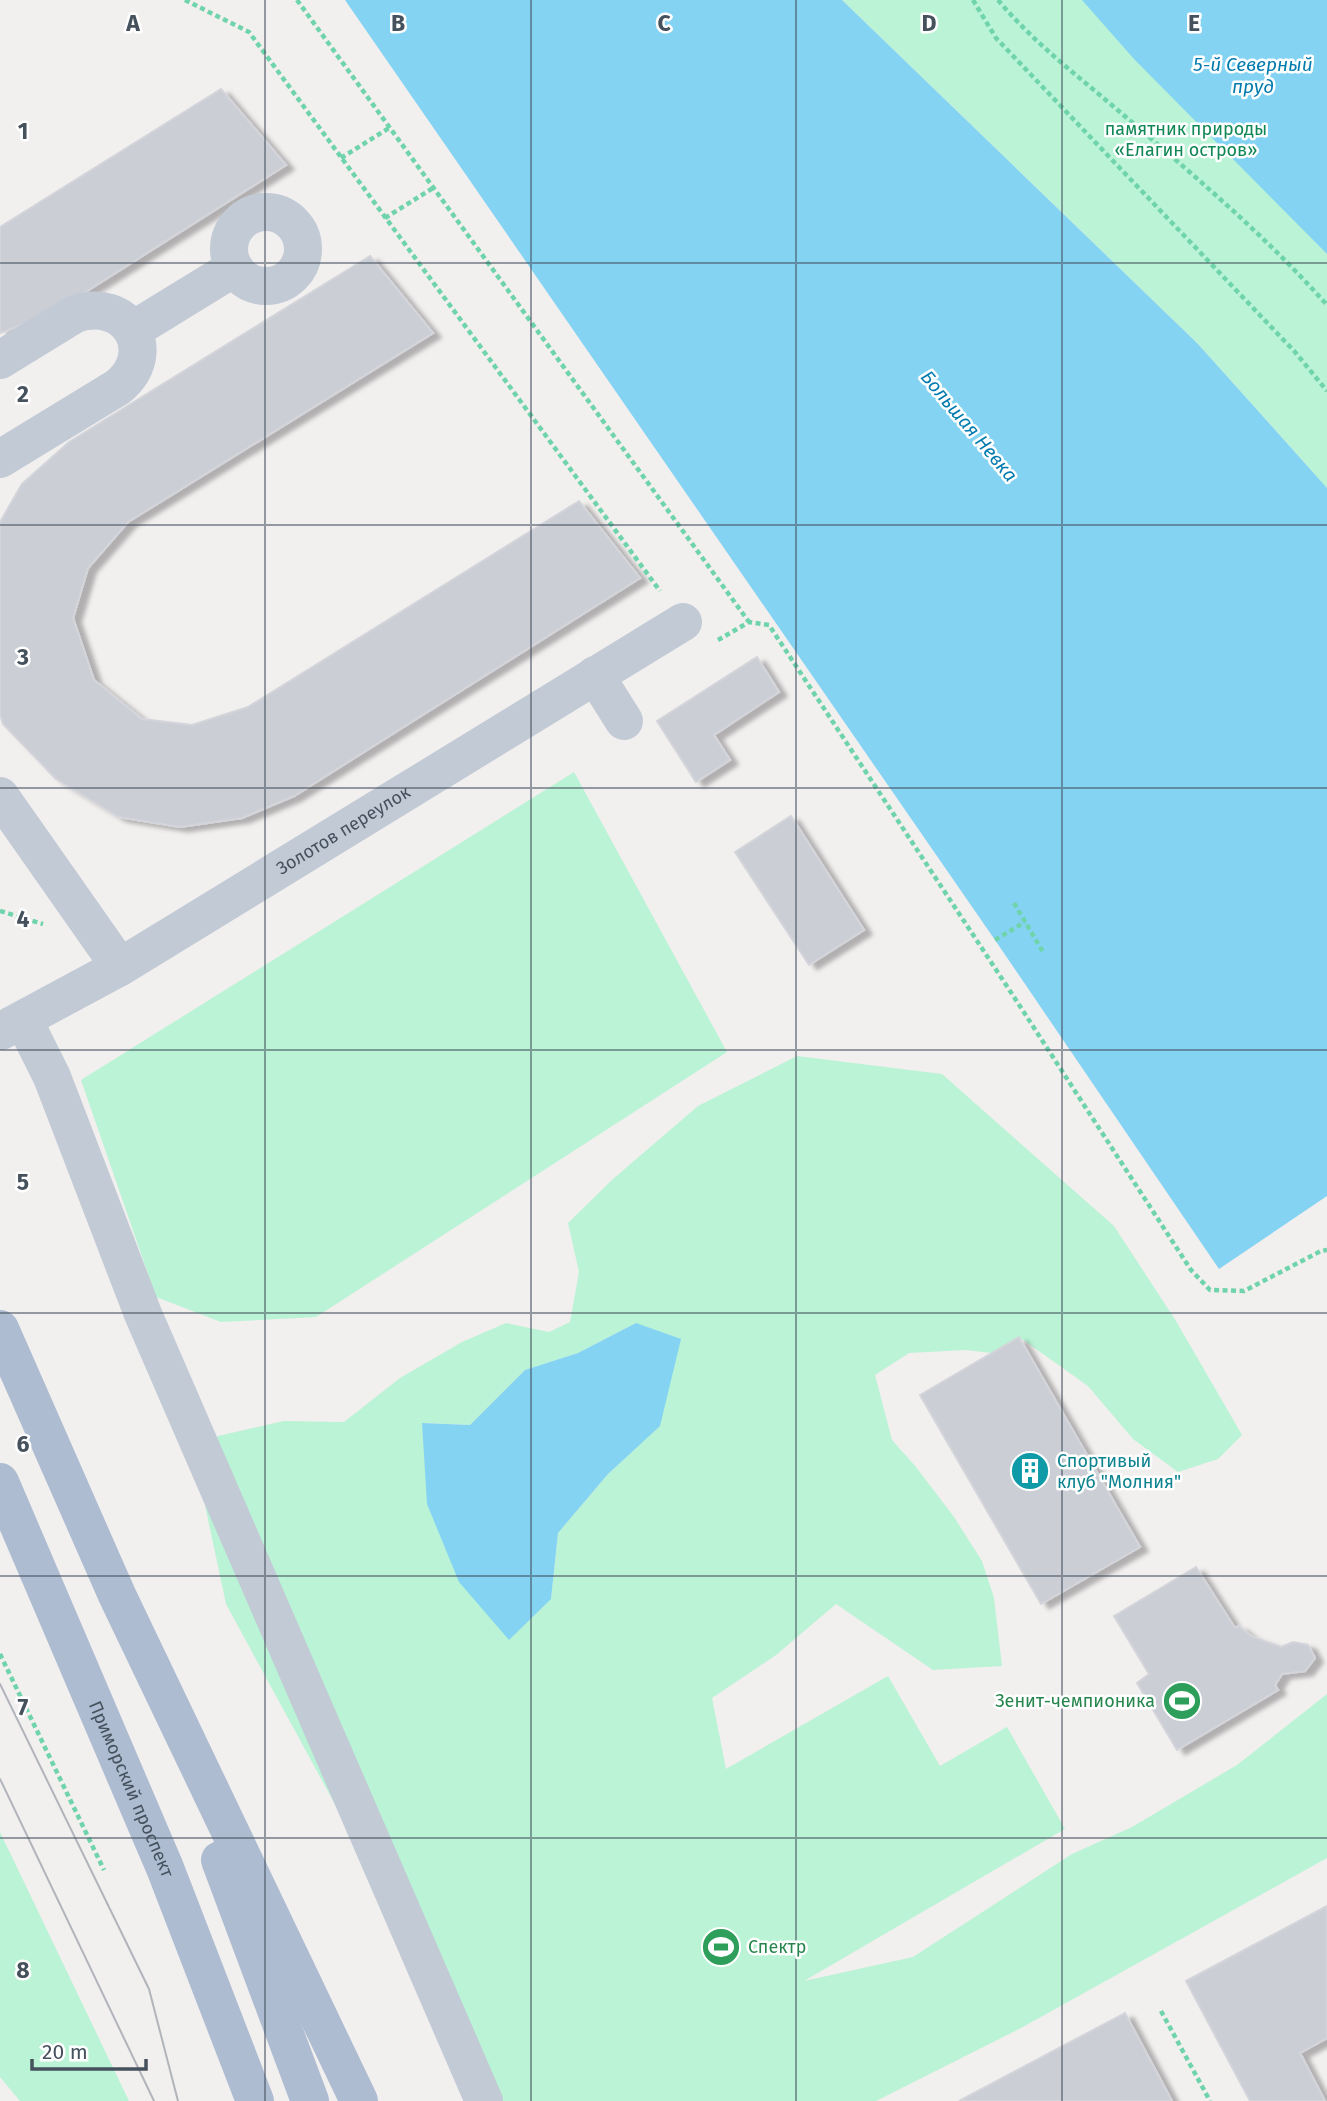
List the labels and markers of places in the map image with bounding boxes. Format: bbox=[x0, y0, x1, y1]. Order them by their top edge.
building icon: Спортивый клуб "Молния" bbox=[1009, 1450, 1051, 1492]
place label: Спортивый клуб "Молния" bbox=[1057, 1450, 1181, 1493]
sports icon: Зенит-чемпионика bbox=[1161, 1680, 1203, 1722]
place label: Зенит-чемпионика bbox=[995, 1690, 1155, 1712]
sports icon: Спектр bbox=[700, 1926, 742, 1968]
place label: Спектр bbox=[748, 1936, 806, 1958]

